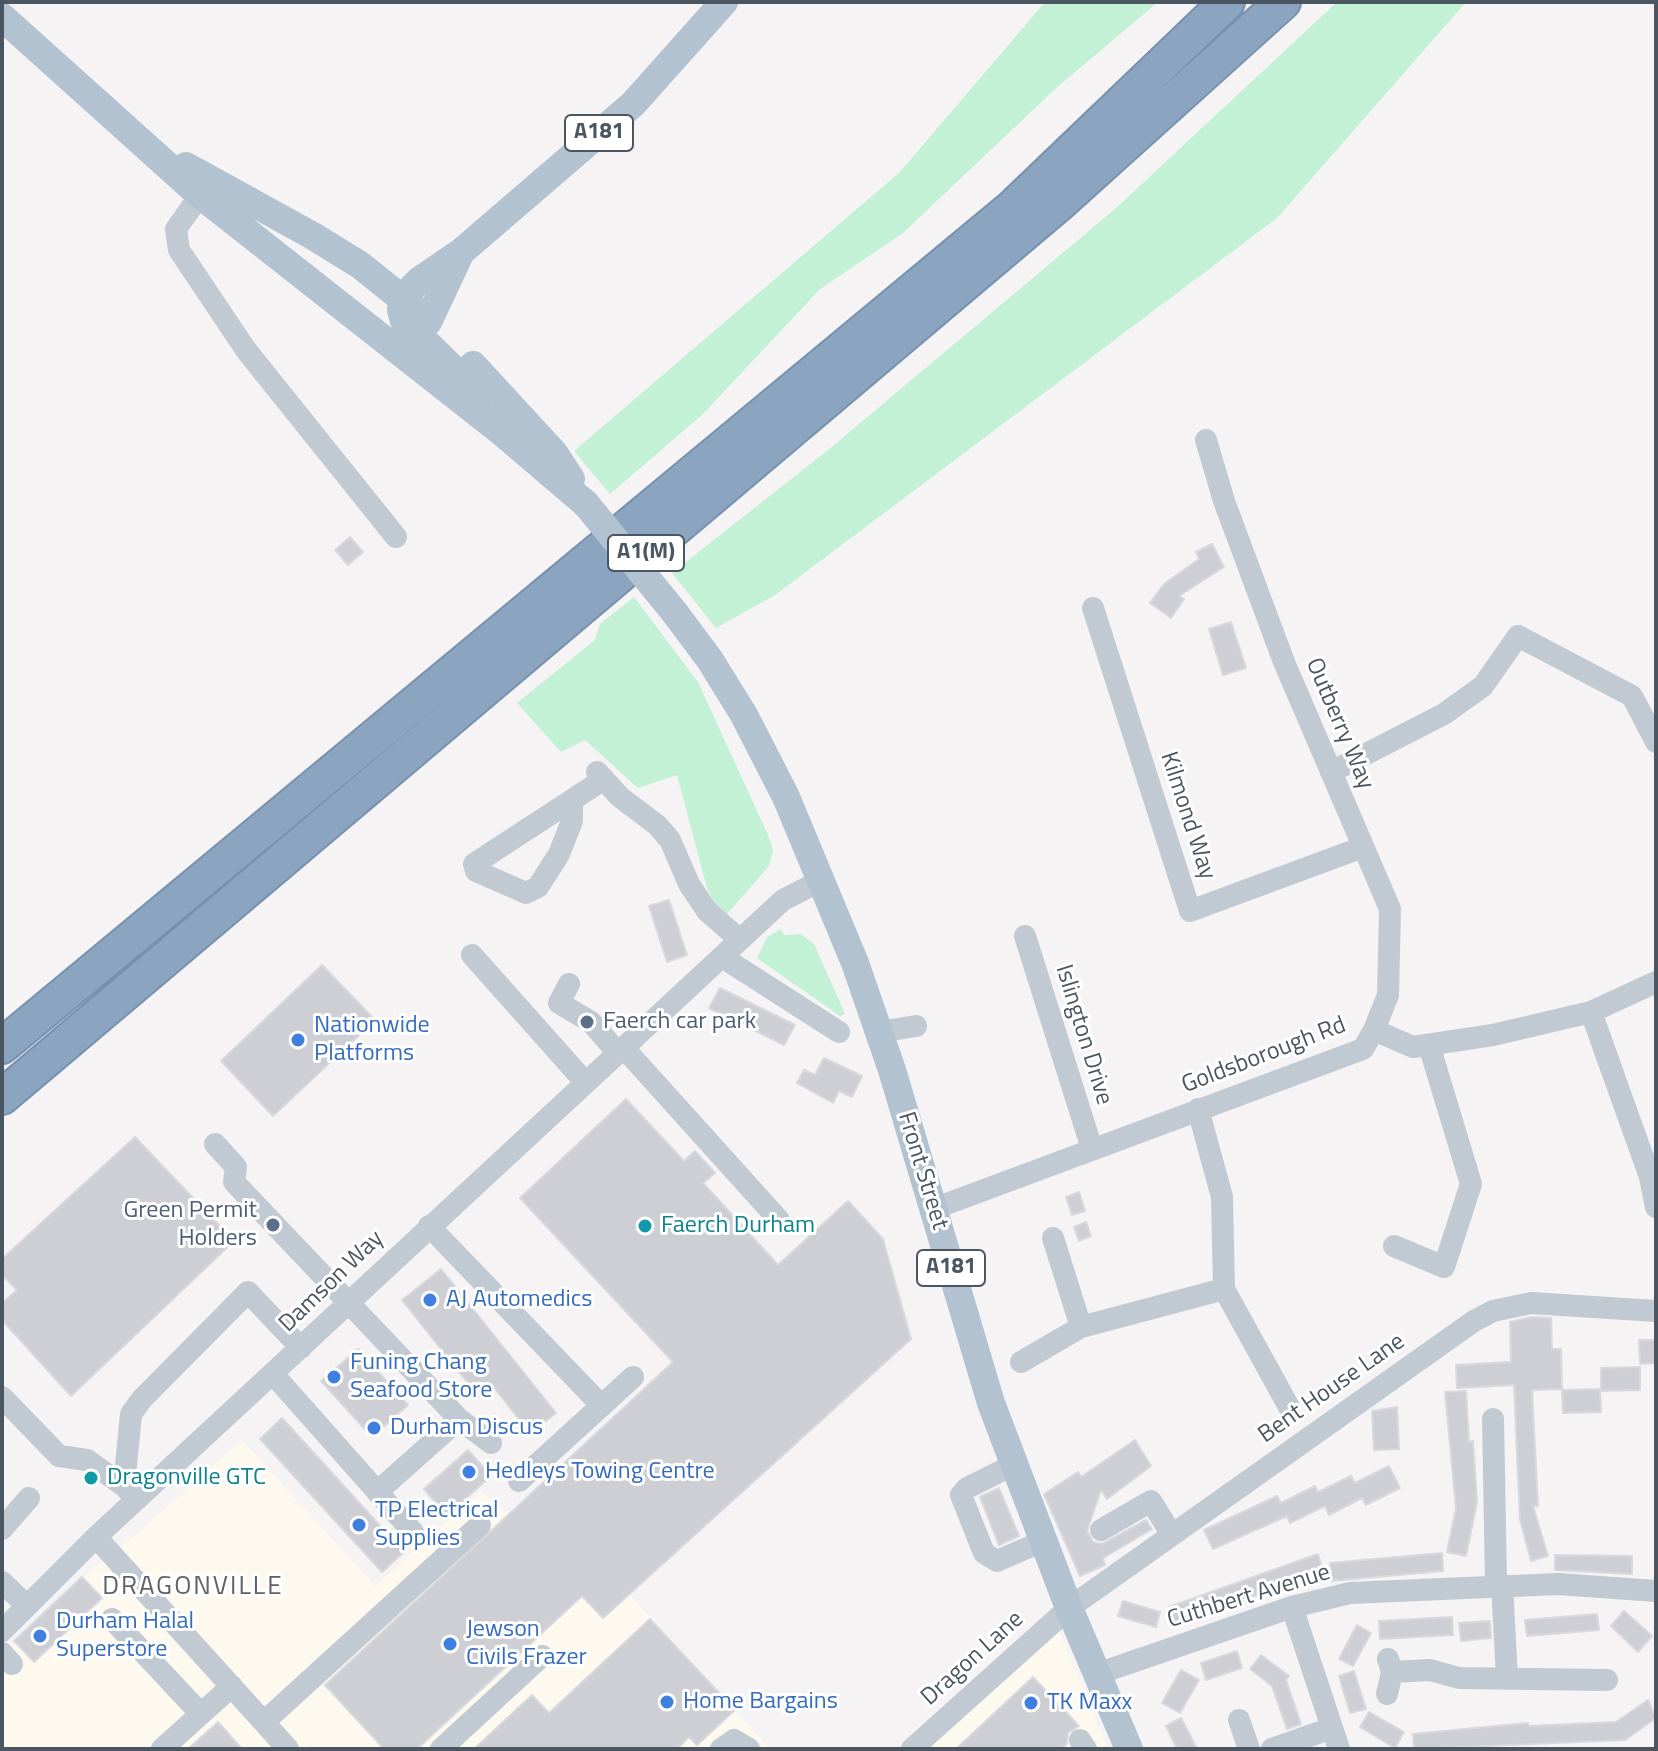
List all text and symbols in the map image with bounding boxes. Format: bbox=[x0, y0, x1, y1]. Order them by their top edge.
road number: A181 bbox=[565, 115, 633, 151]
road number: A1(M) bbox=[608, 535, 684, 571]
street label: Outberry Way bbox=[1298, 654, 1380, 794]
street label: Kilmond Way bbox=[1153, 749, 1221, 883]
street label: Islington Drive bbox=[1048, 962, 1118, 1108]
place label: Faerch car park bbox=[603, 1008, 756, 1036]
street label: Goldsborough Rd bbox=[1178, 1011, 1350, 1101]
place label: Nationwide Platforms bbox=[314, 1012, 430, 1068]
marker: Faerch car park bbox=[578, 1013, 596, 1031]
marker: Nationwide Platforms bbox=[289, 1031, 307, 1049]
street label: Front Street bbox=[891, 1109, 953, 1233]
place label: Green Permit Holders bbox=[123, 1197, 257, 1253]
place label: Faerch Durham bbox=[661, 1212, 815, 1240]
marker: Green Permit Holders bbox=[264, 1216, 282, 1234]
marker: Faerch Durham bbox=[636, 1217, 654, 1235]
street label: Damson Way bbox=[274, 1225, 390, 1339]
road number: A181 bbox=[917, 1250, 985, 1286]
place label: AJ Automedics bbox=[446, 1286, 592, 1314]
marker: AJ Automedics bbox=[421, 1291, 439, 1309]
street label: Bent House Lane bbox=[1253, 1328, 1411, 1450]
place label: Funing Chang Seafood Store bbox=[350, 1349, 492, 1405]
marker: Funing Chang Seafood Store bbox=[325, 1368, 343, 1386]
place label: Durham Discus bbox=[390, 1414, 543, 1442]
marker: Durham Discus bbox=[365, 1419, 383, 1437]
place label: Hedleys Towing Centre bbox=[485, 1458, 715, 1486]
marker: Hedleys Towing Centre bbox=[460, 1463, 478, 1481]
place label: Dragonville GTC bbox=[107, 1464, 266, 1492]
marker: Dragonville GTC bbox=[82, 1469, 100, 1487]
place label: TP Electrical Supplies bbox=[375, 1497, 499, 1553]
marker: TP Electrical Supplies bbox=[350, 1516, 368, 1534]
street label: Cuthbert Avenue bbox=[1164, 1559, 1334, 1635]
district label: DRAGONVILLE bbox=[102, 1572, 284, 1604]
street label: Dragon Lane bbox=[916, 1606, 1030, 1712]
place label: Durham Halal Superstore bbox=[56, 1608, 194, 1664]
place label: Jewson Civils Frazer bbox=[466, 1616, 587, 1672]
marker: Durham Halal Superstore bbox=[31, 1627, 49, 1645]
marker: Jewson Civils Frazer bbox=[441, 1635, 459, 1653]
place label: Home Bargains bbox=[683, 1688, 838, 1716]
place label: TK Maxx bbox=[1047, 1689, 1132, 1717]
marker: Home Bargains bbox=[658, 1693, 676, 1711]
marker: TK Maxx bbox=[1022, 1694, 1040, 1712]

